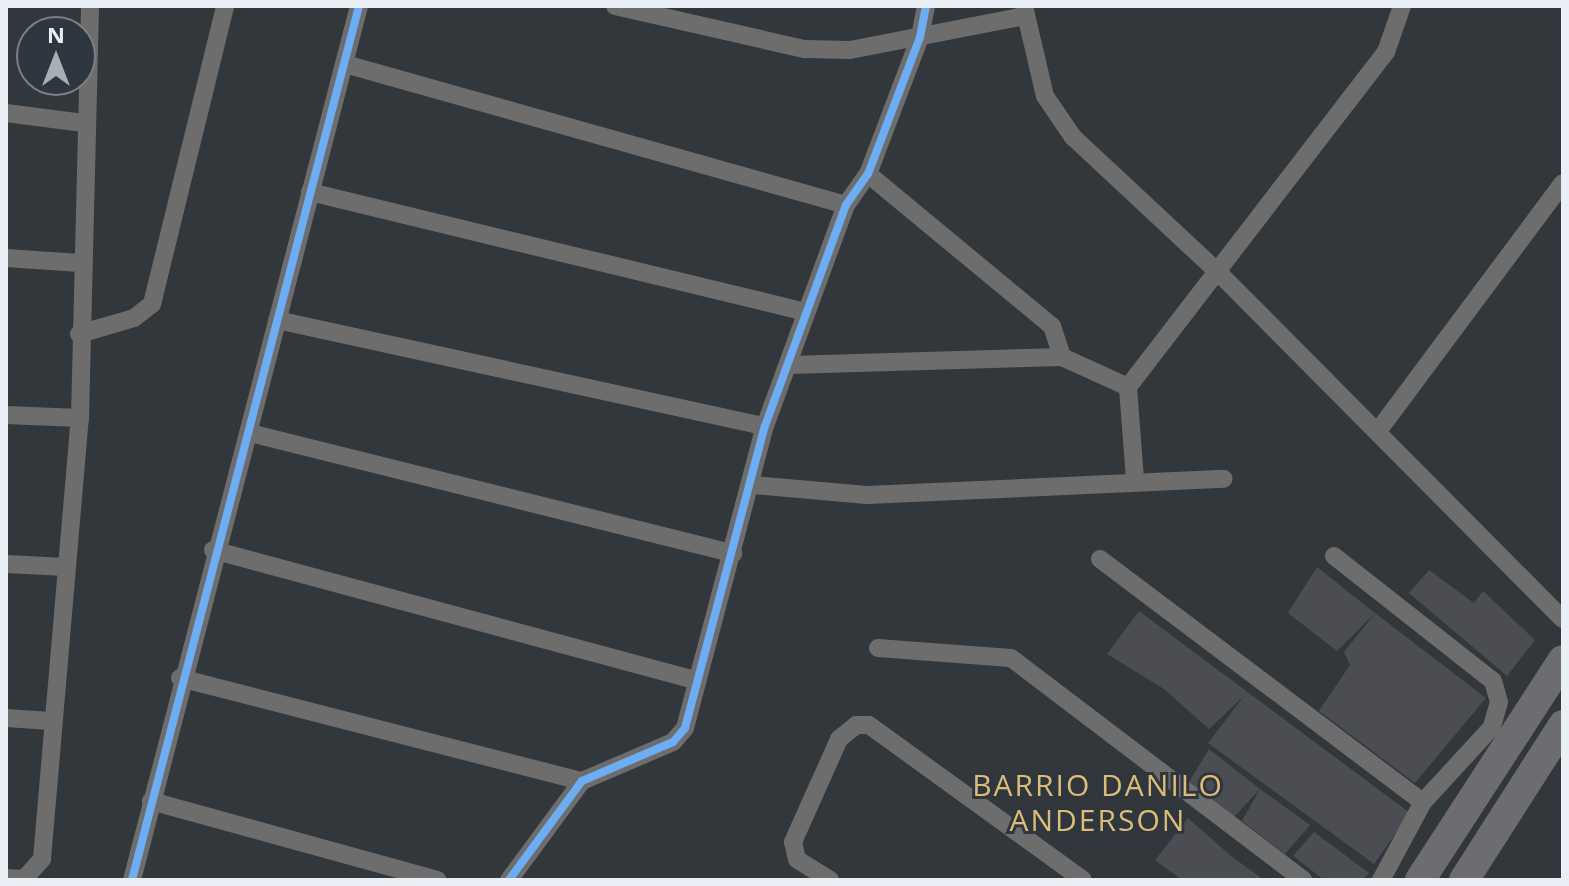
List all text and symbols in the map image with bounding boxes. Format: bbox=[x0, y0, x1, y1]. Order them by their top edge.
north arrow bbox=[16, 16, 96, 96]
text: N bbox=[47, 19, 65, 49]
district label: BARRIO DANILO ANDERSON bbox=[972, 767, 1224, 838]

